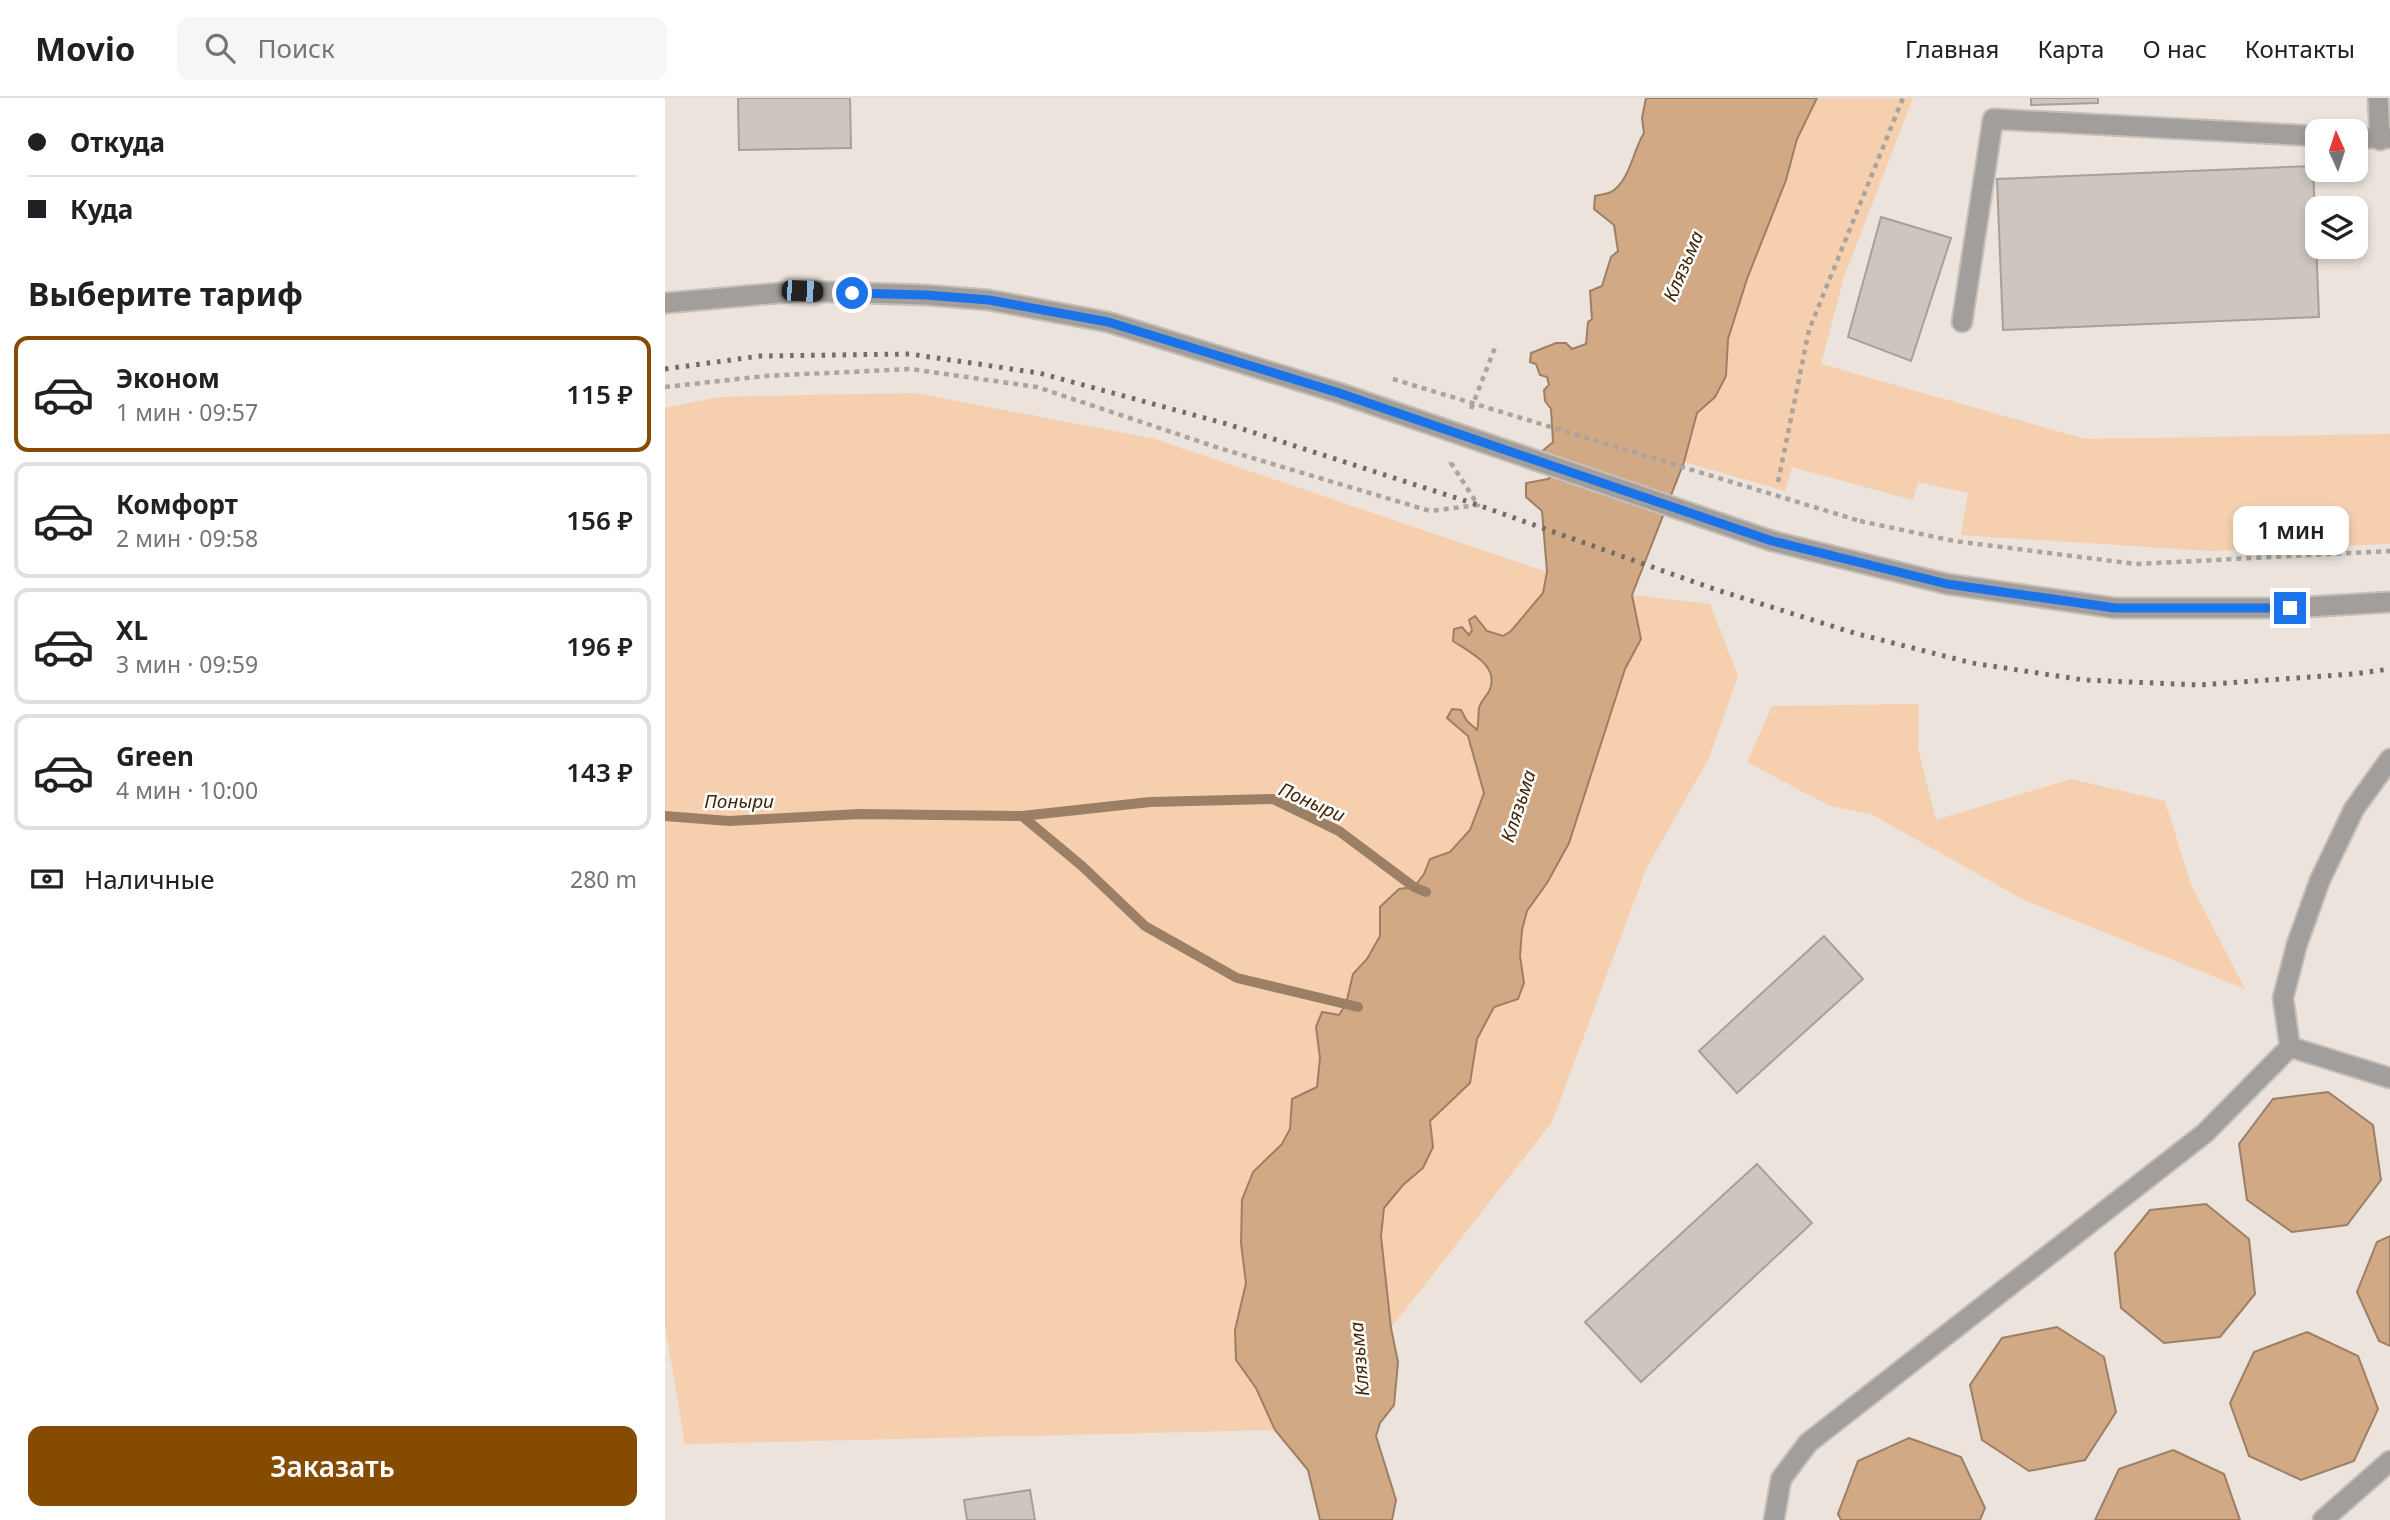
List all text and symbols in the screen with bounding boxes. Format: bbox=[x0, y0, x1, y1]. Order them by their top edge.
search box bbox=[177, 17, 667, 80]
text: Movio bbox=[35, 26, 135, 71]
icon: search bbox=[201, 29, 239, 67]
text: Поиск bbox=[257, 30, 335, 66]
text: Главная bbox=[1905, 32, 1999, 65]
text: Карта bbox=[2037, 32, 2104, 65]
text: О нас bbox=[2142, 32, 2207, 65]
text: Контакты bbox=[2245, 32, 2355, 65]
north arrow bbox=[2305, 119, 2368, 182]
map controls bbox=[2305, 119, 2368, 259]
text: Откуда bbox=[70, 124, 165, 160]
text: Куда bbox=[70, 191, 133, 227]
button: layers bbox=[2305, 196, 2368, 259]
water label: Клязьма bbox=[1657, 227, 1710, 305]
text: Выберите тариф bbox=[28, 272, 303, 315]
route start bbox=[836, 277, 868, 309]
car bbox=[781, 280, 824, 302]
text: Эконом bbox=[116, 360, 220, 396]
icon: car bbox=[32, 363, 95, 426]
text: 115 ₽ bbox=[566, 376, 633, 412]
text: 1 мин · 09:57 bbox=[116, 396, 258, 428]
text: Комфорт bbox=[116, 486, 238, 522]
icon: car bbox=[32, 489, 95, 552]
text: 156 ₽ bbox=[566, 502, 633, 538]
callout: 1 мин bbox=[2232, 506, 2348, 556]
text: 1 мин bbox=[2257, 514, 2325, 546]
text: 2 мин · 09:58 bbox=[116, 522, 258, 554]
route end bbox=[2274, 592, 2306, 624]
text: XL bbox=[116, 612, 148, 648]
icon: car bbox=[32, 615, 95, 678]
text: 196 ₽ bbox=[566, 628, 633, 664]
text: 3 мин · 09:59 bbox=[116, 648, 258, 680]
text: Green bbox=[116, 738, 194, 774]
icon: car bbox=[32, 741, 95, 804]
text: 143 ₽ bbox=[566, 754, 633, 790]
water label: Клязьма bbox=[1494, 766, 1542, 845]
text: 4 мин · 10:00 bbox=[116, 774, 258, 806]
water label: Поныри bbox=[1275, 776, 1349, 828]
water label: Поныри bbox=[704, 788, 774, 814]
icon: cash bbox=[28, 860, 66, 898]
text: Наличные bbox=[84, 861, 215, 897]
text: 280 m bbox=[570, 863, 637, 895]
water label: Клязьма bbox=[1343, 1321, 1375, 1397]
button: Заказать bbox=[28, 1426, 637, 1506]

